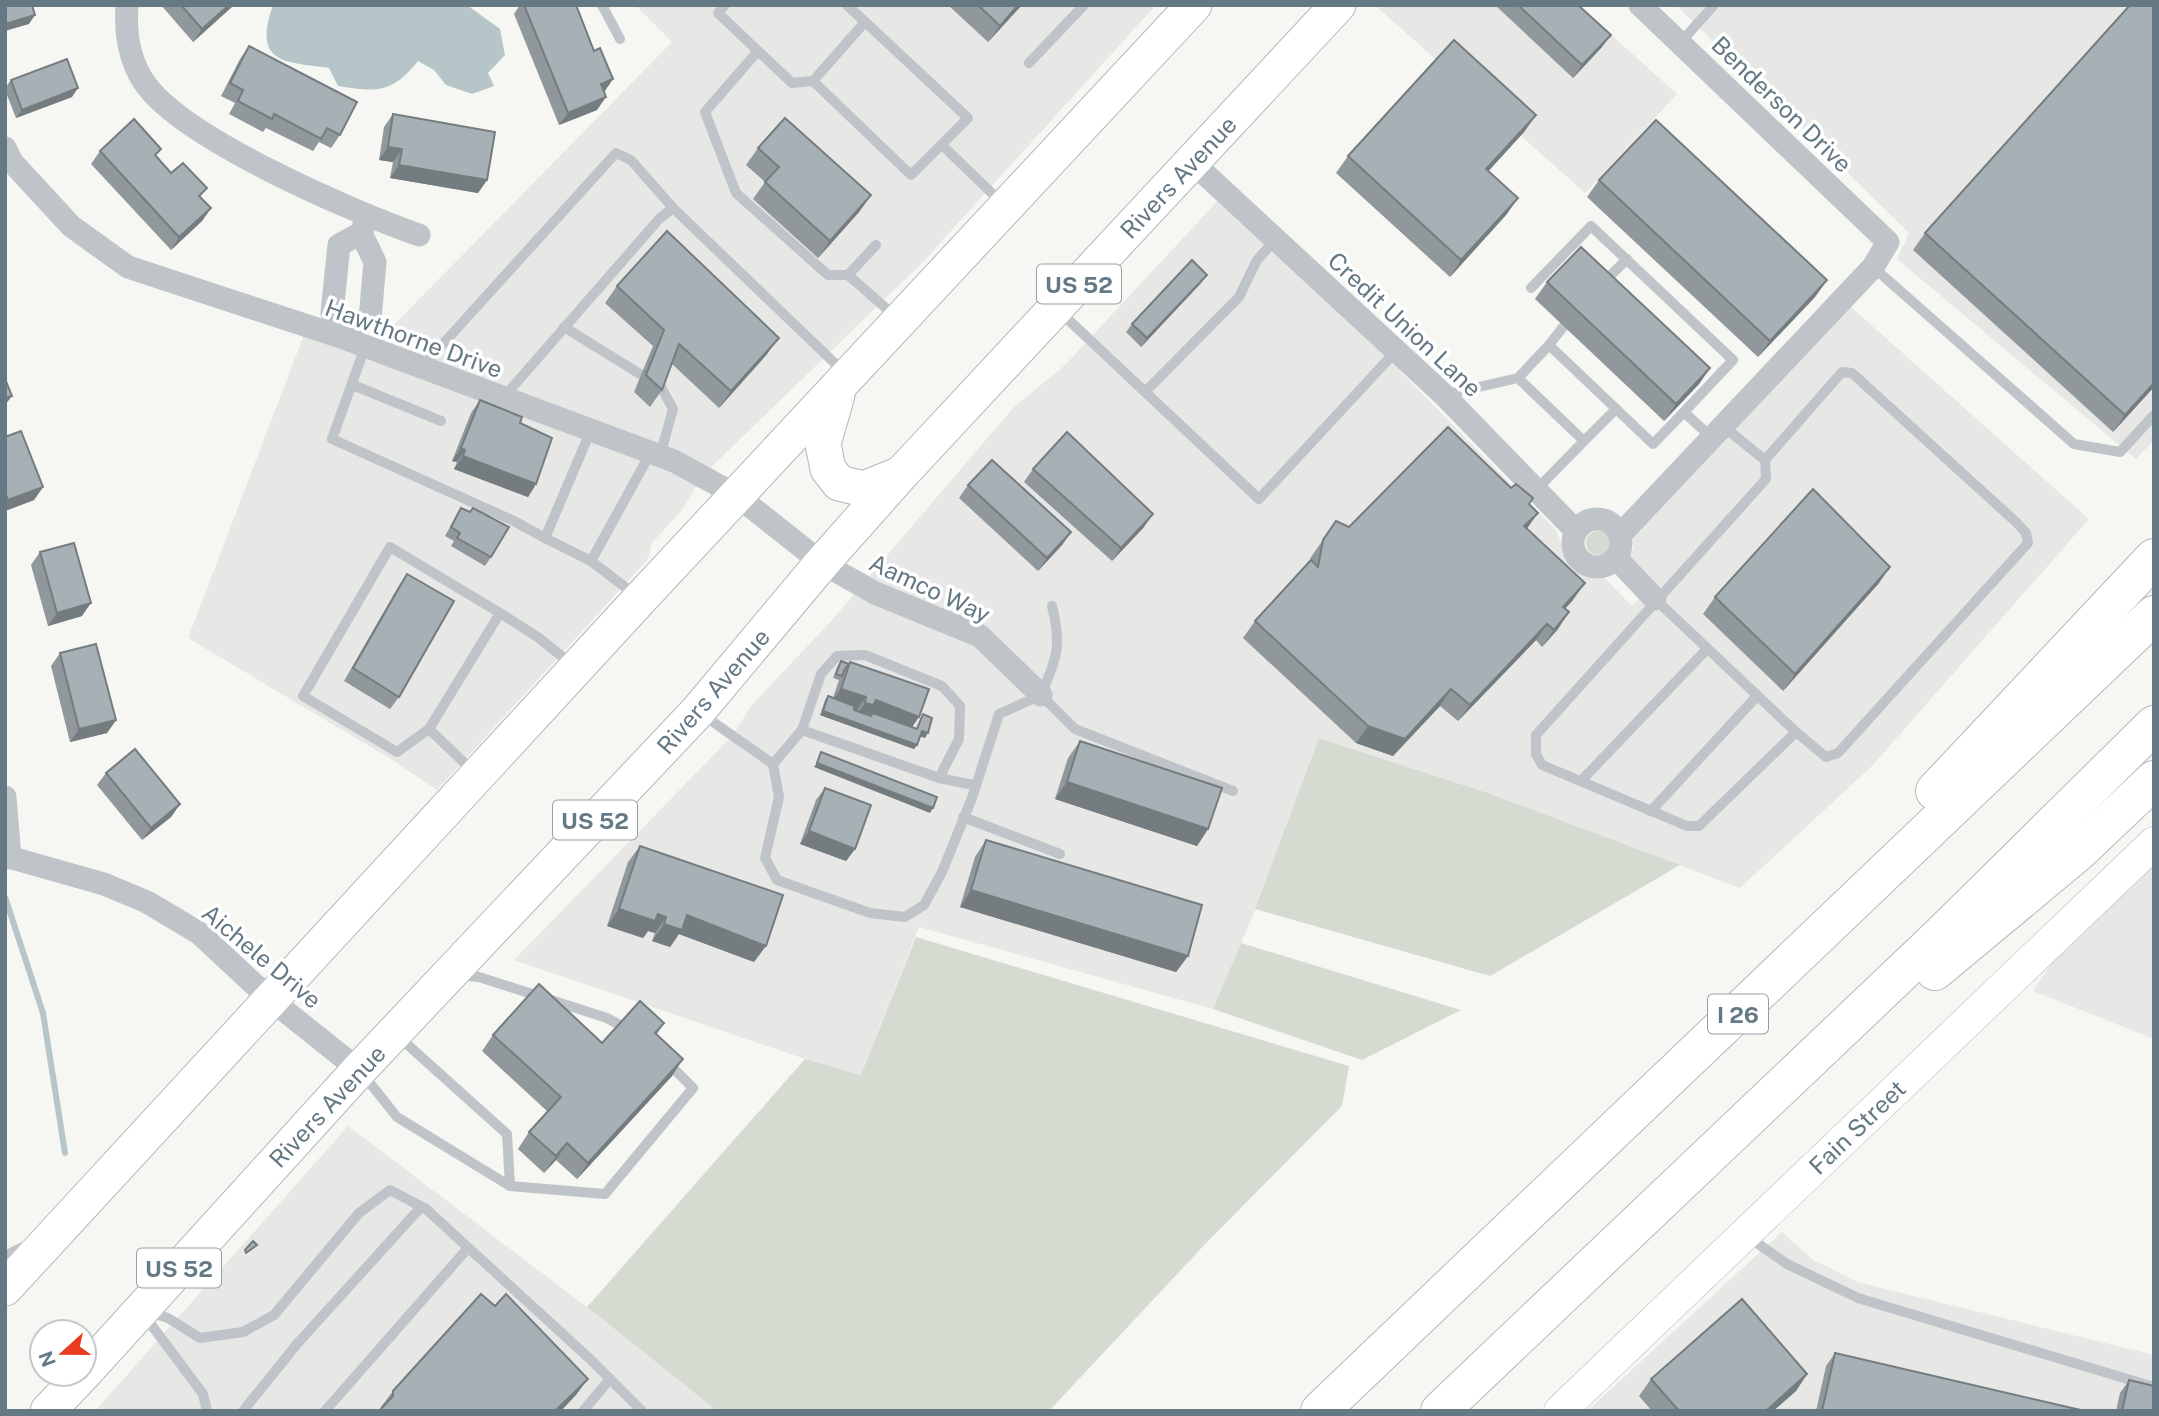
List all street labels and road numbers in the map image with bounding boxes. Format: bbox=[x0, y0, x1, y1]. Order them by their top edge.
street label: Benderson Drive bbox=[1706, 30, 1858, 178]
street label: Rivers Avenue bbox=[1114, 110, 1242, 244]
street label: Credit Union Lane bbox=[1323, 246, 1487, 402]
road number: US 52 bbox=[1037, 264, 1121, 304]
street label: Hawthorne Drive bbox=[322, 293, 506, 383]
street label: Aamco Way bbox=[865, 548, 995, 628]
street label: Rivers Avenue bbox=[651, 623, 775, 759]
road number: US 52 bbox=[553, 800, 637, 840]
street label: Aichele Drive bbox=[197, 898, 327, 1014]
road number: I 26 bbox=[1708, 995, 1768, 1034]
street label: Rivers Avenue bbox=[263, 1039, 391, 1173]
street label: Fain Street bbox=[1803, 1074, 1911, 1180]
road number: US 52 bbox=[137, 1248, 221, 1288]

